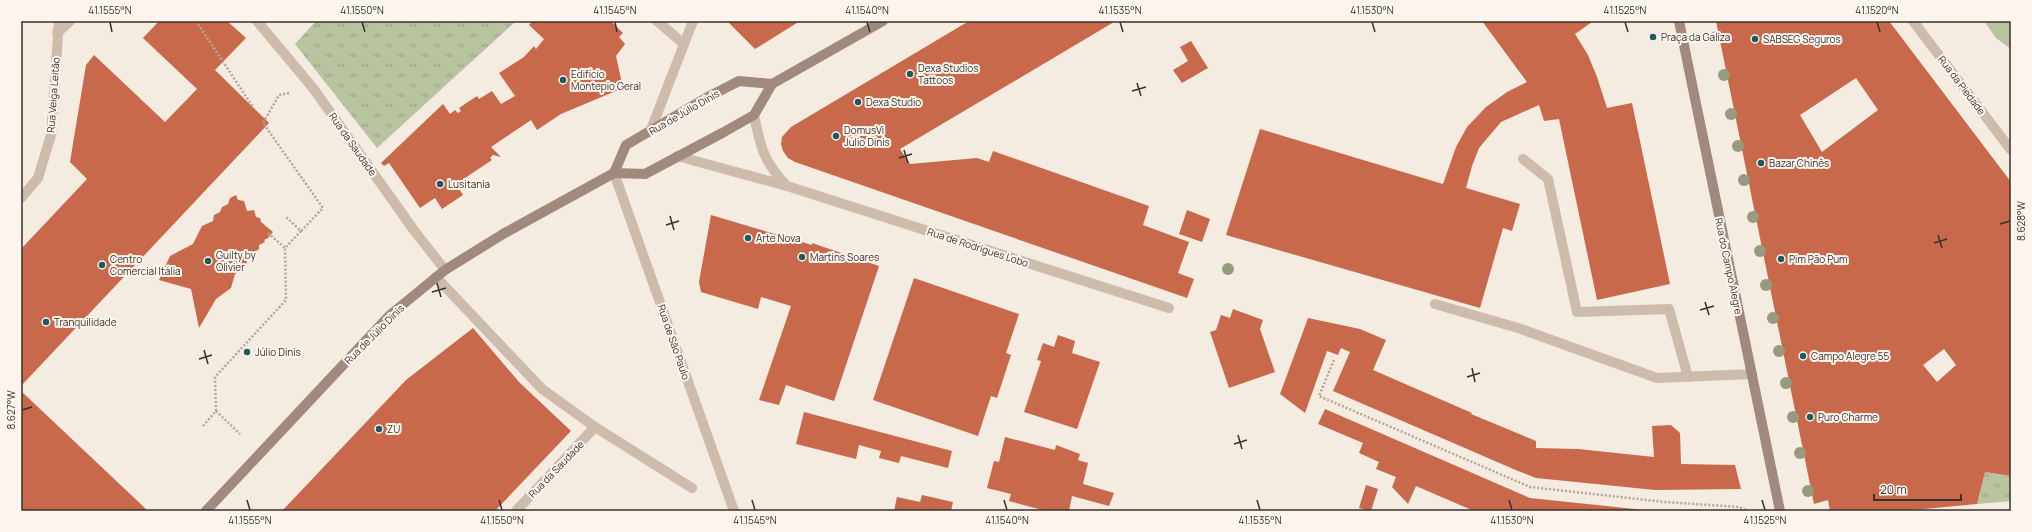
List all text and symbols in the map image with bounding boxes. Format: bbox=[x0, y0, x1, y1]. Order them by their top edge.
text: 41.1555°N bbox=[88, 3, 132, 17]
text: 41.1550°N bbox=[340, 3, 384, 17]
text: 41.1545°N bbox=[593, 3, 637, 17]
text: 41.1540°N bbox=[845, 3, 889, 17]
text: 41.1535°N bbox=[1098, 3, 1142, 17]
text: 41.1530°N bbox=[1350, 3, 1394, 17]
text: 41.1525°N bbox=[1604, 3, 1647, 17]
text: 41.1520°N bbox=[1855, 3, 1899, 17]
place label: Praça da Galiza bbox=[1661, 30, 1730, 44]
marker: Praça da Galiza bbox=[1648, 32, 1658, 42]
place label: SABSEG Seguros bbox=[1763, 32, 1841, 46]
marker: SABSEG Seguros bbox=[1750, 34, 1760, 44]
street label: Rua da Piedade bbox=[1935, 53, 1989, 118]
street label: Rua Veiga Leitão bbox=[43, 57, 63, 133]
place label: Dexa Studios Tattoos bbox=[918, 61, 978, 87]
place label: Edifício Montepio Geral bbox=[571, 67, 641, 93]
marker: Dexa Studios Tattoos bbox=[905, 69, 915, 79]
marker: Edifício Montepio Geral bbox=[558, 75, 568, 85]
street label: Rua de Júlio Dinis bbox=[646, 86, 722, 138]
place label: Dexa Studio bbox=[866, 95, 921, 109]
marker: Dexa Studio bbox=[853, 97, 863, 107]
street label: Rua da Saudade bbox=[326, 110, 380, 179]
place label: DomusVi Júlio Dinis bbox=[844, 123, 890, 149]
marker: DomusVi Júlio Dinis bbox=[831, 131, 841, 141]
place label: Bazar Chinês bbox=[1769, 156, 1829, 170]
marker: Bazar Chinês bbox=[1756, 158, 1766, 168]
place label: Lusitania bbox=[448, 177, 490, 191]
marker: Lusitania bbox=[435, 179, 445, 189]
text: 8.628°W bbox=[2014, 200, 2028, 241]
street label: Rua do Campo Alegre bbox=[1712, 216, 1746, 316]
street label: Rua de Rodrigues Lobo bbox=[926, 224, 1030, 270]
place label: Arte Nova bbox=[756, 231, 801, 245]
marker: Arte Nova bbox=[743, 233, 753, 243]
place label: Guilty by Olivier bbox=[216, 248, 256, 274]
place label: Martins Soares bbox=[810, 250, 879, 264]
place label: Centro Comercial Itália bbox=[110, 252, 181, 278]
marker: Martins Soares bbox=[797, 252, 807, 262]
place label: Pim Pão Pum bbox=[1789, 252, 1848, 266]
marker: Pim Pão Pum bbox=[1776, 254, 1786, 264]
marker: Guilty by Olivier bbox=[203, 256, 213, 266]
marker: Centro Comercial Itália bbox=[97, 260, 107, 270]
street label: Rua de Júlio Dinis bbox=[341, 301, 407, 367]
street label: Rua de São Paulo bbox=[655, 302, 693, 382]
place label: Tranquilidade bbox=[54, 315, 117, 329]
marker: Tranquilidade bbox=[41, 317, 51, 327]
place label: Júlio Dinis bbox=[255, 345, 301, 359]
marker: Júlio Dinis bbox=[242, 347, 252, 357]
place label: Campo Alegre 55 bbox=[1811, 349, 1890, 363]
marker: Campo Alegre 55 bbox=[1798, 351, 1808, 361]
text: 8.627°W bbox=[4, 390, 18, 430]
place label: Puro Charme bbox=[1818, 410, 1878, 424]
marker: Puro Charme bbox=[1805, 412, 1815, 422]
place label: ZU bbox=[387, 422, 400, 436]
marker: ZU bbox=[374, 424, 384, 434]
street label: Rua da Saudade bbox=[525, 437, 587, 501]
scale bar bbox=[1874, 476, 1961, 502]
text: 20 m bbox=[1880, 481, 1907, 498]
text: 41.1555°N bbox=[228, 513, 272, 527]
text: 41.1550°N bbox=[480, 513, 524, 527]
text: 41.1545°N bbox=[733, 513, 777, 527]
text: 41.1540°N bbox=[985, 513, 1029, 527]
text: 41.1535°N bbox=[1238, 513, 1282, 527]
text: 41.1530°N bbox=[1490, 513, 1534, 527]
text: 41.1525°N bbox=[1744, 513, 1787, 527]

